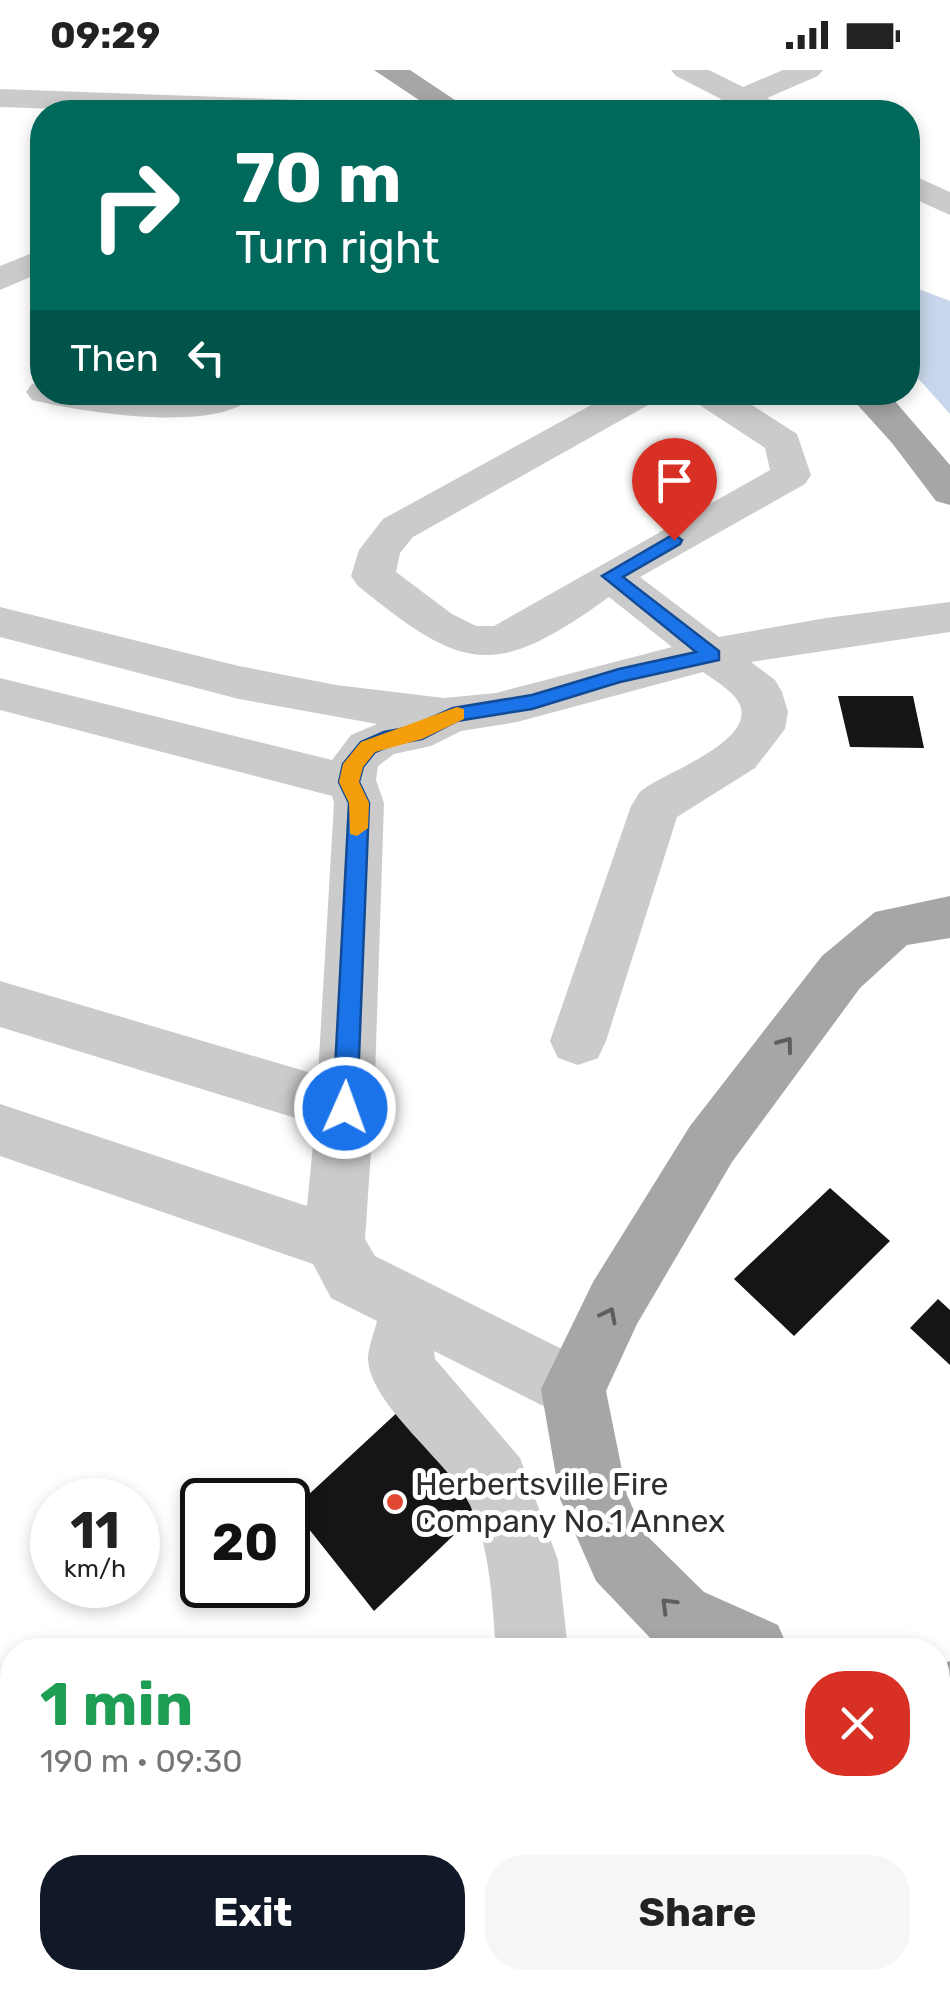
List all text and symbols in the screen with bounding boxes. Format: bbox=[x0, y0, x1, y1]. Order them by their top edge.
text: 09:29 bbox=[50, 12, 160, 58]
text: 70 m bbox=[235, 137, 402, 220]
icon: right bbox=[70, 140, 200, 270]
text: Turn right bbox=[235, 221, 439, 274]
icon: left bbox=[179, 330, 234, 385]
text: Then bbox=[70, 335, 159, 381]
pin bbox=[632, 438, 717, 541]
icon: arrive bbox=[647, 453, 702, 508]
one-way arrow bbox=[775, 1037, 792, 1055]
position arrow bbox=[293, 1056, 397, 1160]
one-way arrow bbox=[597, 1308, 616, 1326]
place label: Herbertsville Fire Company No.1 Annex bbox=[415, 1465, 725, 1540]
speed limit sign: 20 bbox=[180, 1478, 310, 1608]
marker: Herbertsville Fire Company No.1 Annex bbox=[384, 1491, 406, 1513]
text: 11 bbox=[70, 1501, 120, 1561]
text: km/h bbox=[64, 1554, 126, 1583]
one-way arrow bbox=[661, 1598, 679, 1616]
text: 1 min bbox=[40, 1669, 193, 1740]
button: close bbox=[805, 1671, 910, 1776]
text: 190 m · 09:30 bbox=[40, 1742, 243, 1780]
button: Exit bbox=[40, 1855, 465, 1970]
button: Share bbox=[485, 1855, 910, 1970]

